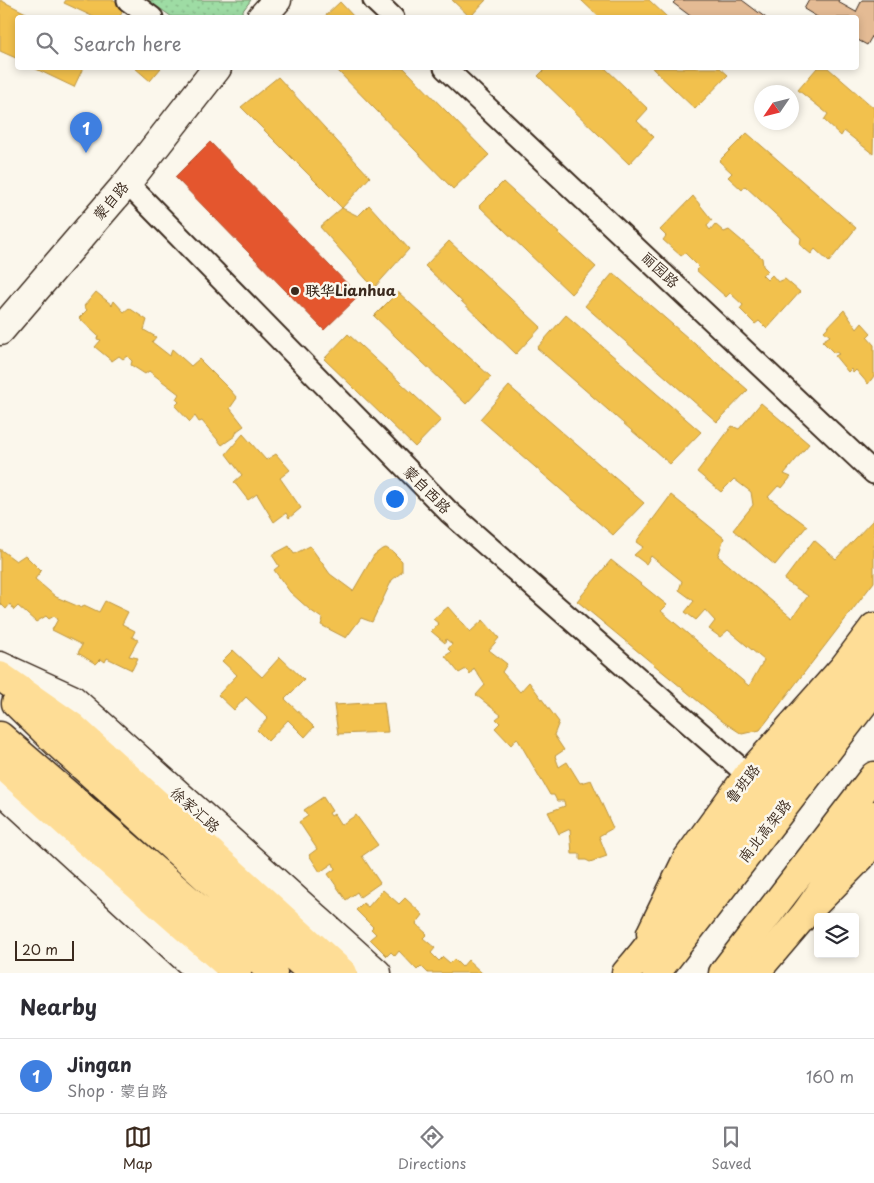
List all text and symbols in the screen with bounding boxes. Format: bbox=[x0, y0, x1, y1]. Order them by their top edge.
search box bbox=[15, 15, 859, 70]
icon: search bbox=[33, 29, 61, 57]
text: Search here bbox=[73, 29, 182, 57]
north arrow bbox=[754, 85, 799, 130]
pin: 1 bbox=[70, 112, 102, 153]
street label: 蒙自路 bbox=[87, 175, 133, 225]
street label: 丽园路 bbox=[637, 245, 685, 293]
place label: 联华Lianhua bbox=[305, 278, 396, 301]
marker: 联华Lianhua bbox=[289, 285, 301, 297]
street label: 蒙自西路 bbox=[399, 460, 457, 518]
your location bbox=[382, 486, 408, 512]
street label: 鲁班路 bbox=[719, 758, 765, 808]
street label: 徐家汇路 bbox=[166, 780, 226, 838]
street label: 南北高架路 bbox=[732, 793, 796, 867]
map controls bbox=[814, 913, 859, 958]
button: layers bbox=[814, 913, 859, 958]
scale bar bbox=[15, 938, 74, 961]
text: 20 m bbox=[22, 939, 58, 960]
text: Nearby bbox=[20, 990, 97, 1022]
text: Jingan bbox=[67, 1050, 132, 1078]
text: 1 bbox=[32, 1064, 40, 1088]
text: 160 m bbox=[806, 1064, 854, 1088]
text: Shop · 蒙自路 bbox=[67, 1078, 168, 1102]
tab: Map bbox=[123, 1123, 153, 1174]
tab: Directions bbox=[398, 1123, 466, 1174]
tab: Saved bbox=[712, 1123, 751, 1174]

